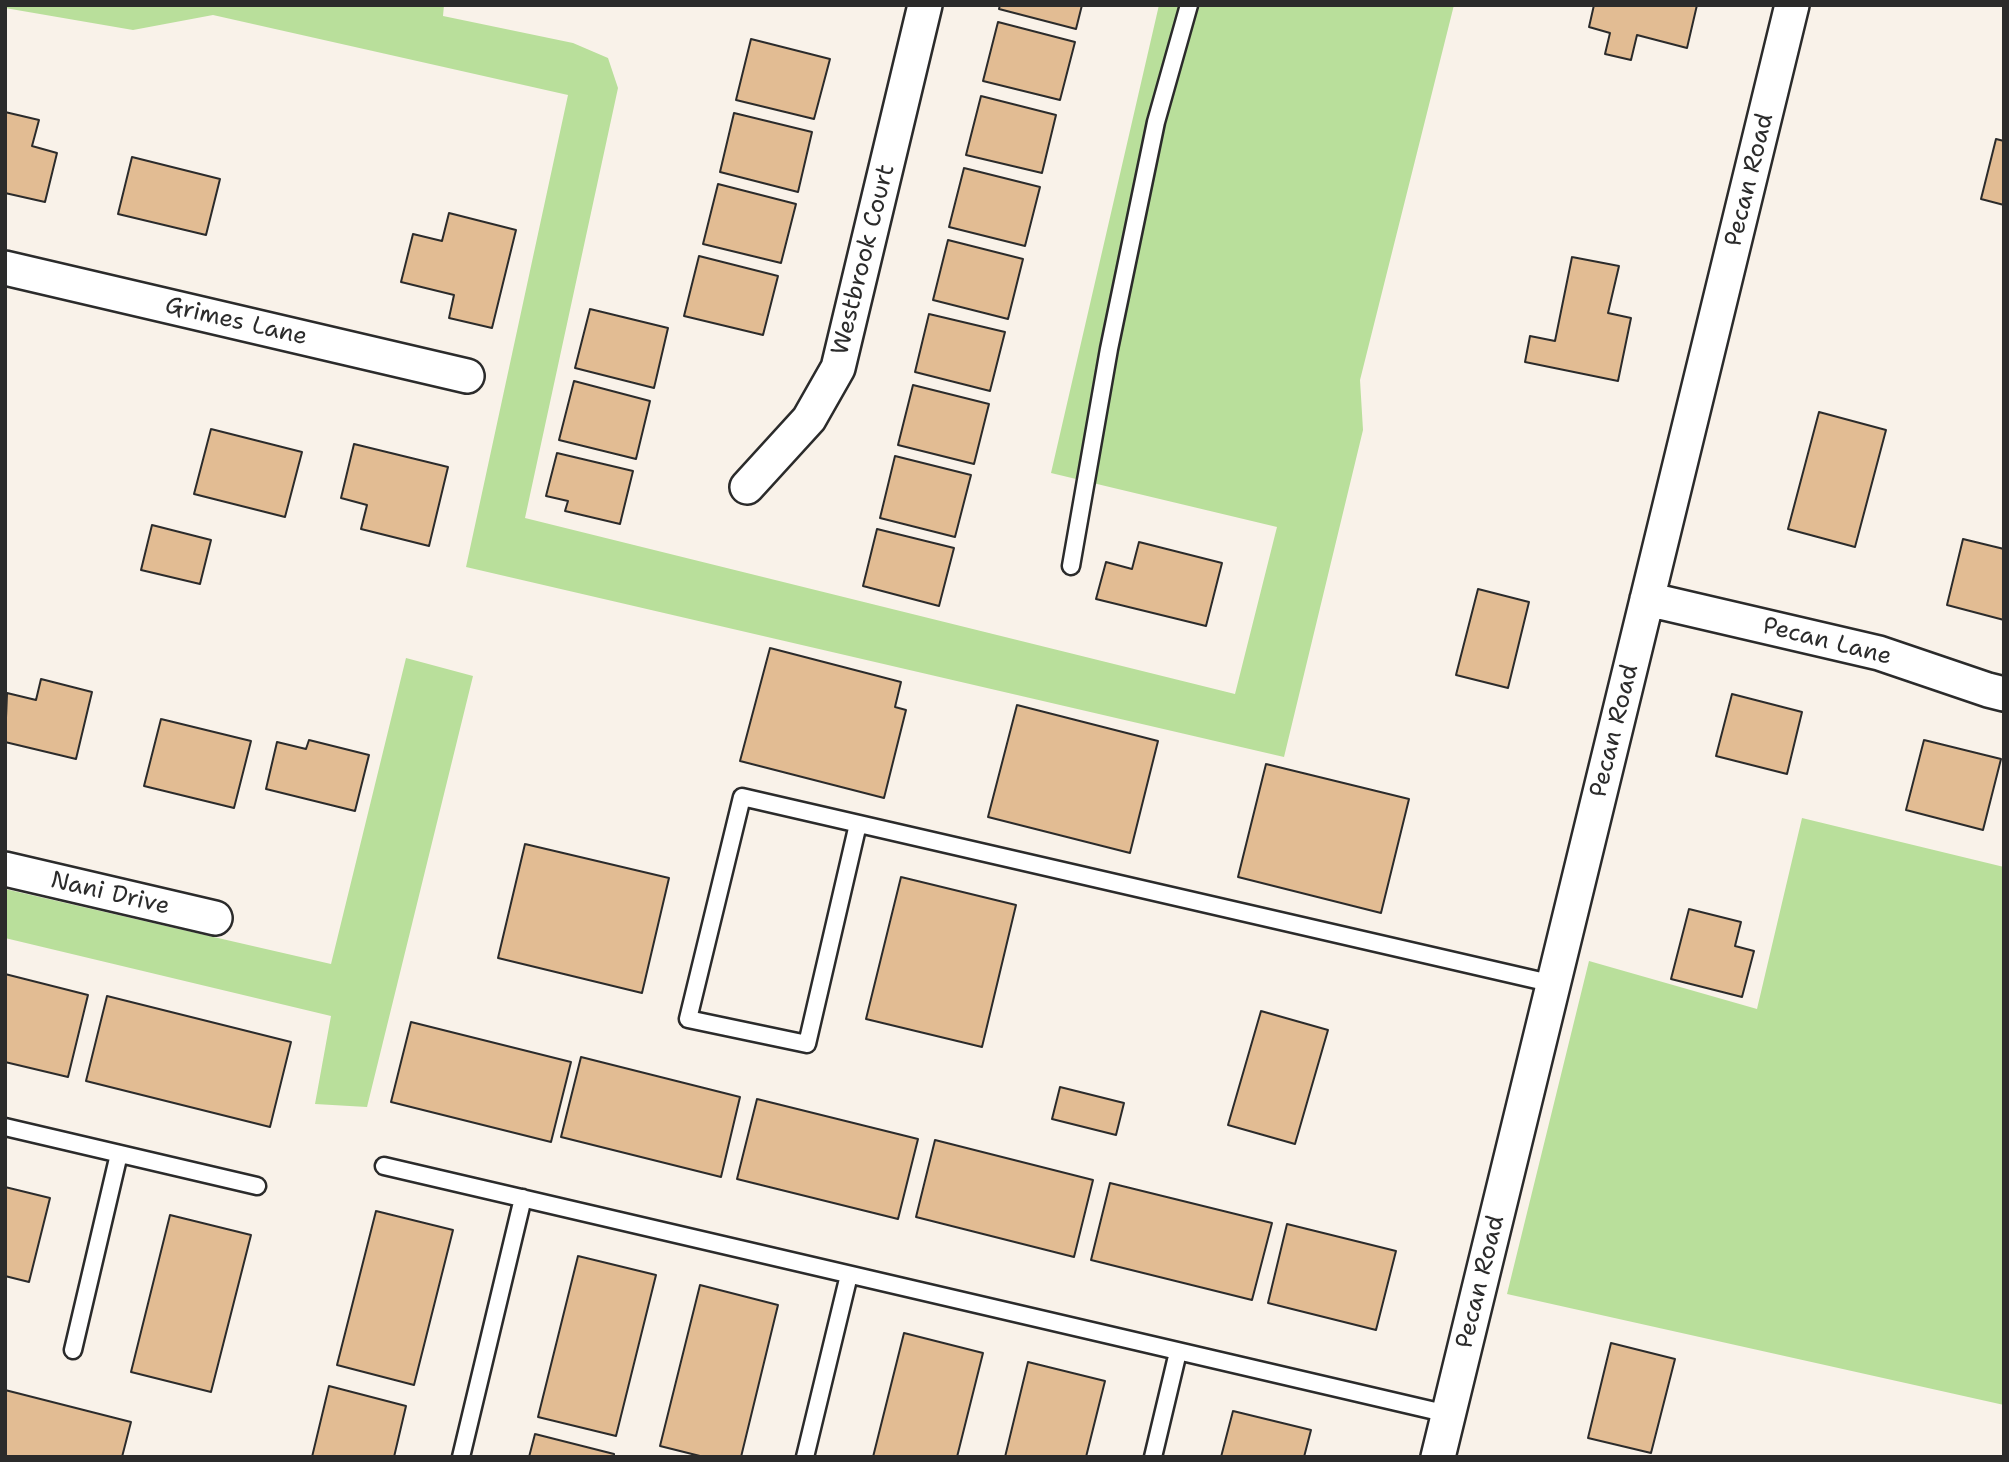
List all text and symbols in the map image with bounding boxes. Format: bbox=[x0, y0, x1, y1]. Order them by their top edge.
street label: Pecan Road bbox=[1720, 111, 1780, 249]
street label: Westbrook Court bbox=[826, 162, 902, 358]
street label: Grimes Lane bbox=[162, 292, 310, 352]
street label: Pecan Lane bbox=[1760, 612, 1894, 672]
street label: Pecan Road bbox=[1585, 662, 1645, 800]
street label: Nani Drive bbox=[48, 866, 172, 922]
street label: Pecan Road bbox=[1451, 1213, 1511, 1351]

